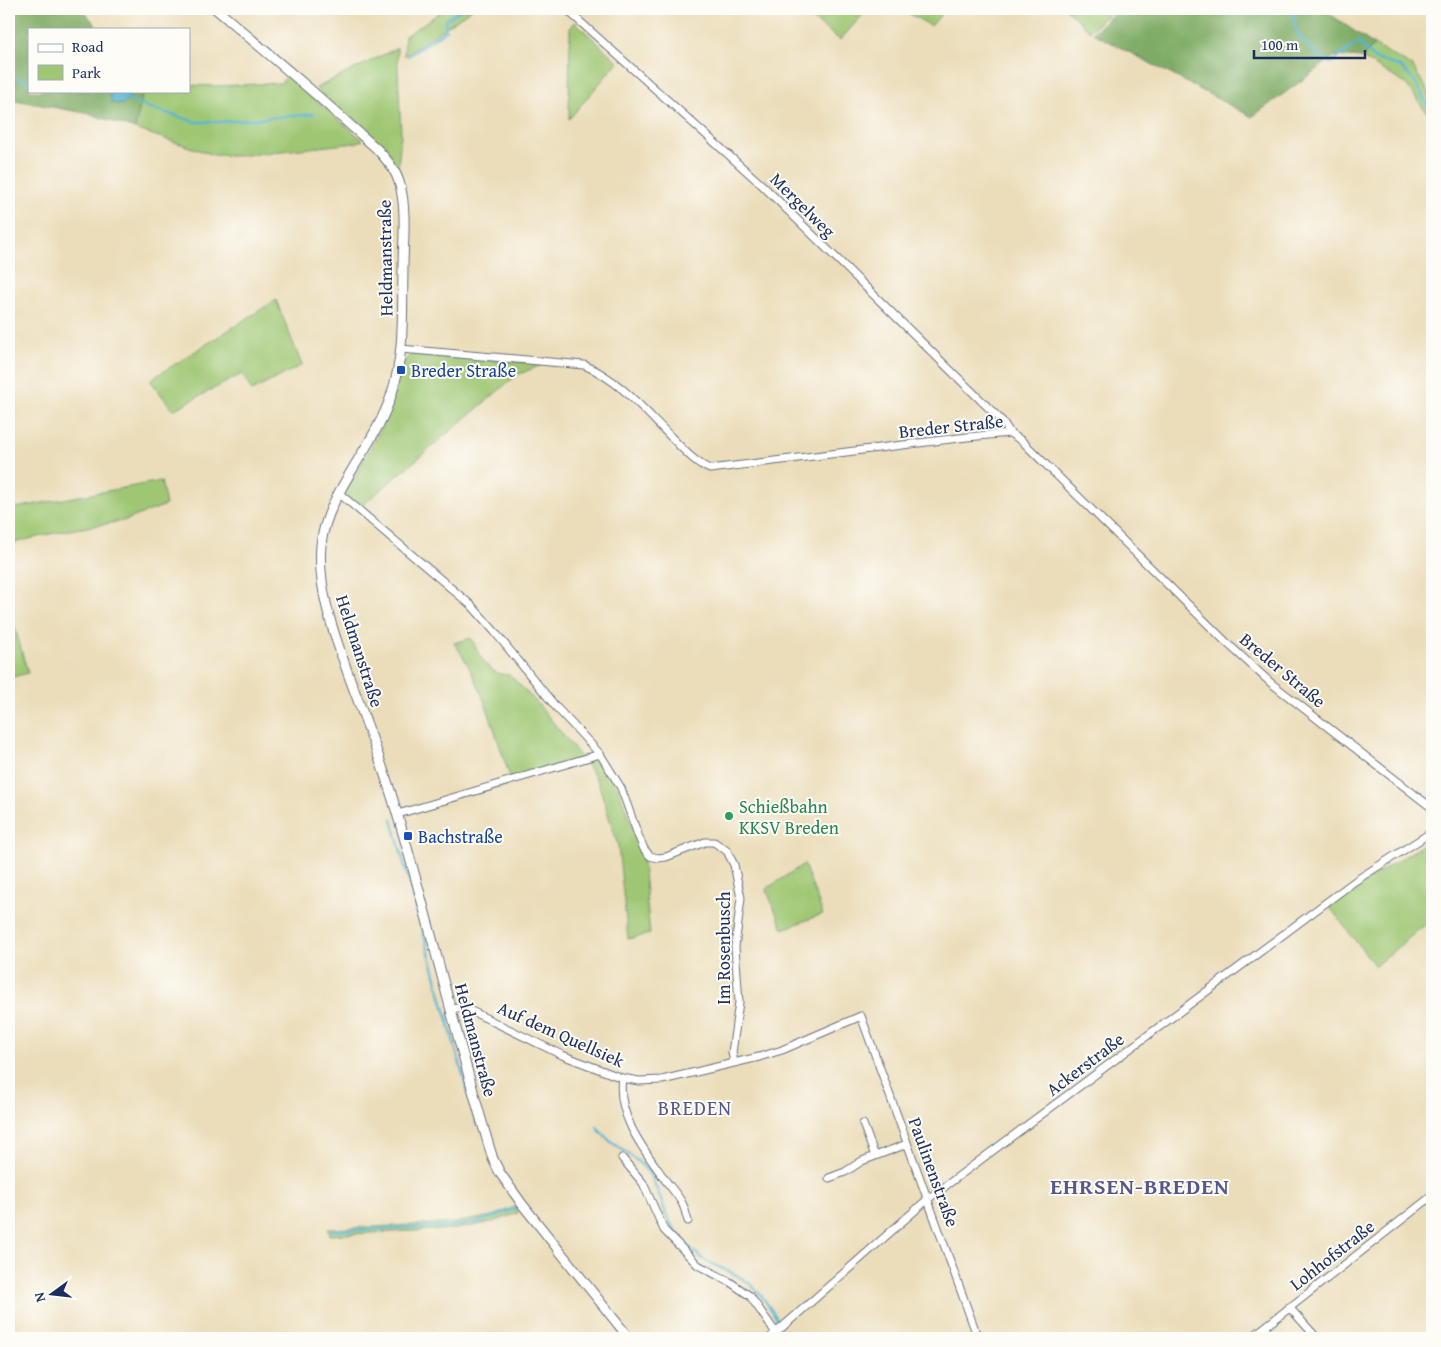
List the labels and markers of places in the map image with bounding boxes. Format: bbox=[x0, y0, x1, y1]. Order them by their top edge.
place label: Breder Straße bbox=[411, 357, 516, 384]
marker: Breder Straße bbox=[395, 364, 407, 376]
place label: Schießbahn KKSV Breden bbox=[739, 793, 839, 841]
marker: Schießbahn KKSV Breden bbox=[723, 810, 735, 822]
place label: Bachstraße bbox=[418, 823, 503, 850]
marker: Bachstraße bbox=[402, 830, 414, 842]

